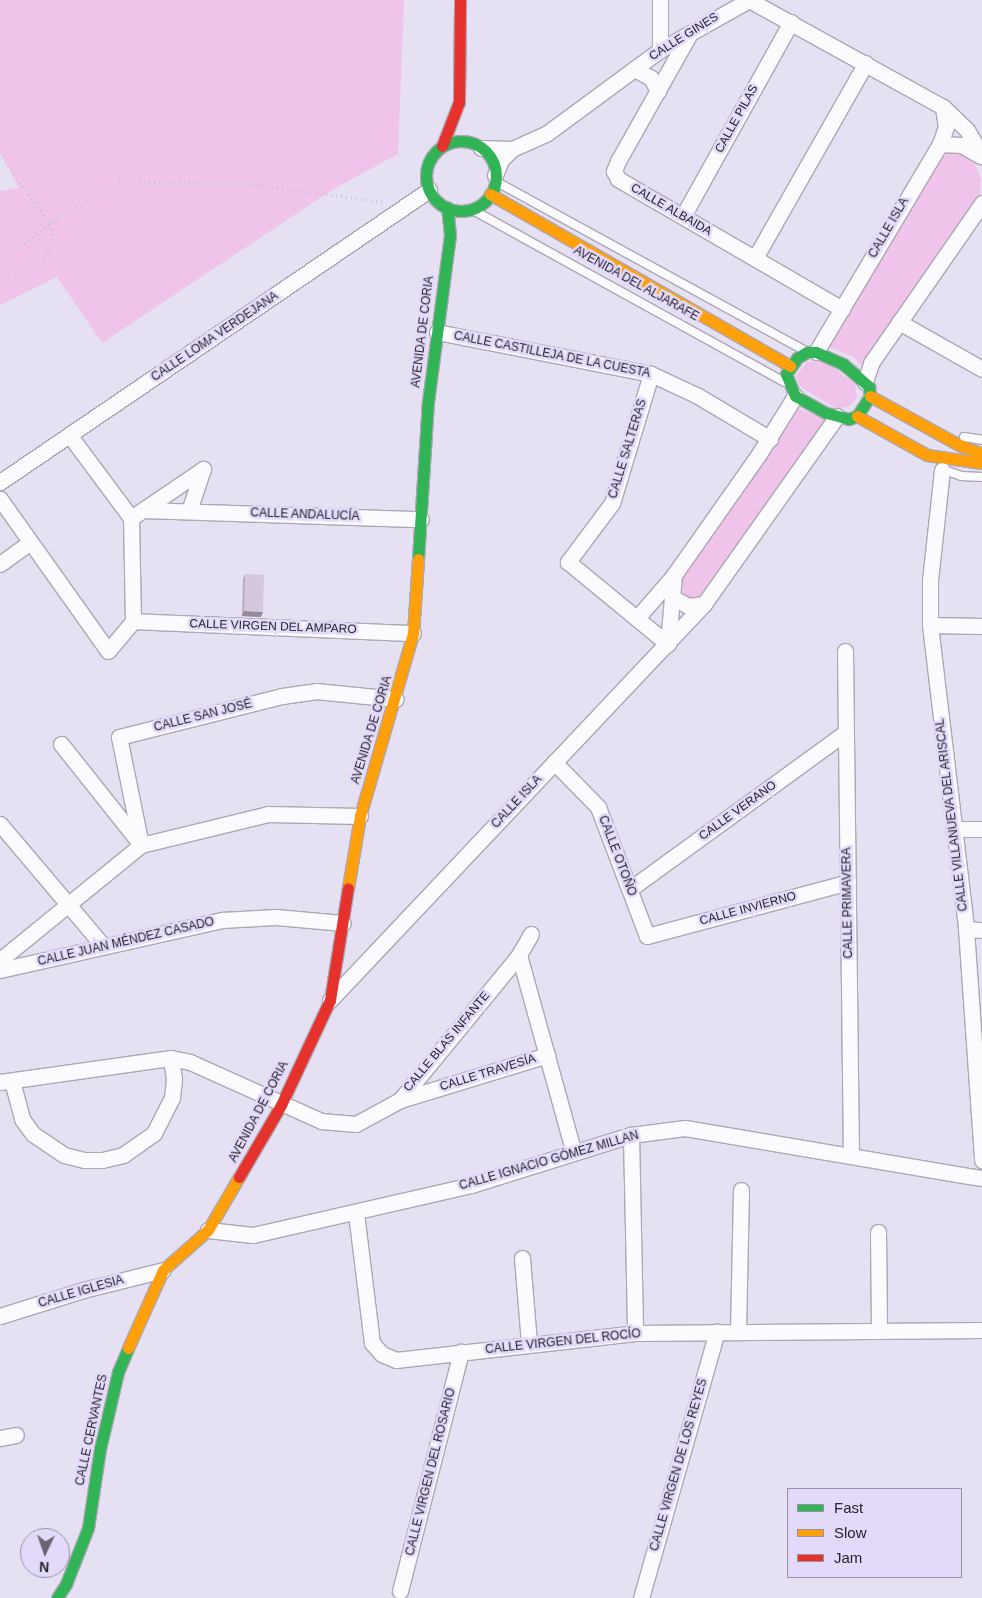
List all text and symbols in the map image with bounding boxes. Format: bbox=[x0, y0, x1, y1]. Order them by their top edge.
street label: CALLE GINES bbox=[647, 10, 721, 64]
street label: CALLE PILAS bbox=[712, 83, 762, 155]
street label: CALLE ALBAIDA bbox=[628, 181, 714, 239]
street label: CALLE ISLA bbox=[866, 195, 912, 261]
street label: AVENIDA DEL ALJARAFE bbox=[570, 243, 702, 325]
street label: AVENIDA DE CORIA bbox=[409, 275, 437, 389]
street label: CALLE LOMA VERDEJANA bbox=[148, 289, 282, 385]
street label: CALLE CASTILLEJA DE LA CUESTA bbox=[452, 329, 652, 381]
street label: CALLE SALTERAS bbox=[606, 398, 650, 500]
street label: CALLE ANDALUCÍA bbox=[250, 506, 360, 524]
street label: CALLE VIRGEN DEL AMPARO bbox=[189, 617, 357, 637]
street label: AVENIDA DE CORIA bbox=[349, 674, 395, 786]
street label: CALLE SAN JOSÉ bbox=[152, 697, 254, 735]
street label: CALLE VILLANUEVA DEL ARISCAL bbox=[933, 717, 971, 913]
street label: CALLE ISLA bbox=[489, 772, 545, 832]
street label: CALLE VERANO bbox=[697, 778, 779, 844]
street label: CALLE OTOÑO bbox=[595, 814, 639, 898]
street label: CALLE PRIMAVERA bbox=[840, 847, 856, 959]
street label: CALLE INVIERNO bbox=[698, 889, 798, 929]
street label: CALLE JUAN MÉNDEZ CASADO bbox=[36, 915, 216, 969]
street label: CALLE BLAS INFANTE bbox=[401, 989, 493, 1095]
street label: CALLE TRAVESÍA bbox=[438, 1052, 538, 1094]
street label: AVENIDA DE CORIA bbox=[226, 1059, 292, 1165]
street label: CALLE IGNACIO GÓMEZ MILLAN bbox=[458, 1128, 640, 1194]
street label: CALLE IGLESIA bbox=[37, 1273, 125, 1311]
street label: CALLE VIRGEN DEL ROCÍO bbox=[484, 1327, 642, 1357]
street label: CALLE CERVANTES bbox=[73, 1373, 111, 1487]
street label: CALLE VIRGEN DE LOS REYES bbox=[647, 1377, 711, 1553]
street label: CALLE VIRGEN DEL ROSARIO bbox=[403, 1386, 459, 1558]
legend bbox=[787, 1488, 962, 1578]
text: Fast bbox=[834, 1499, 863, 1516]
text: Slow bbox=[834, 1524, 867, 1541]
north arrow bbox=[20, 1528, 70, 1578]
text: Jam bbox=[834, 1549, 862, 1566]
text: N bbox=[39, 1559, 50, 1575]

